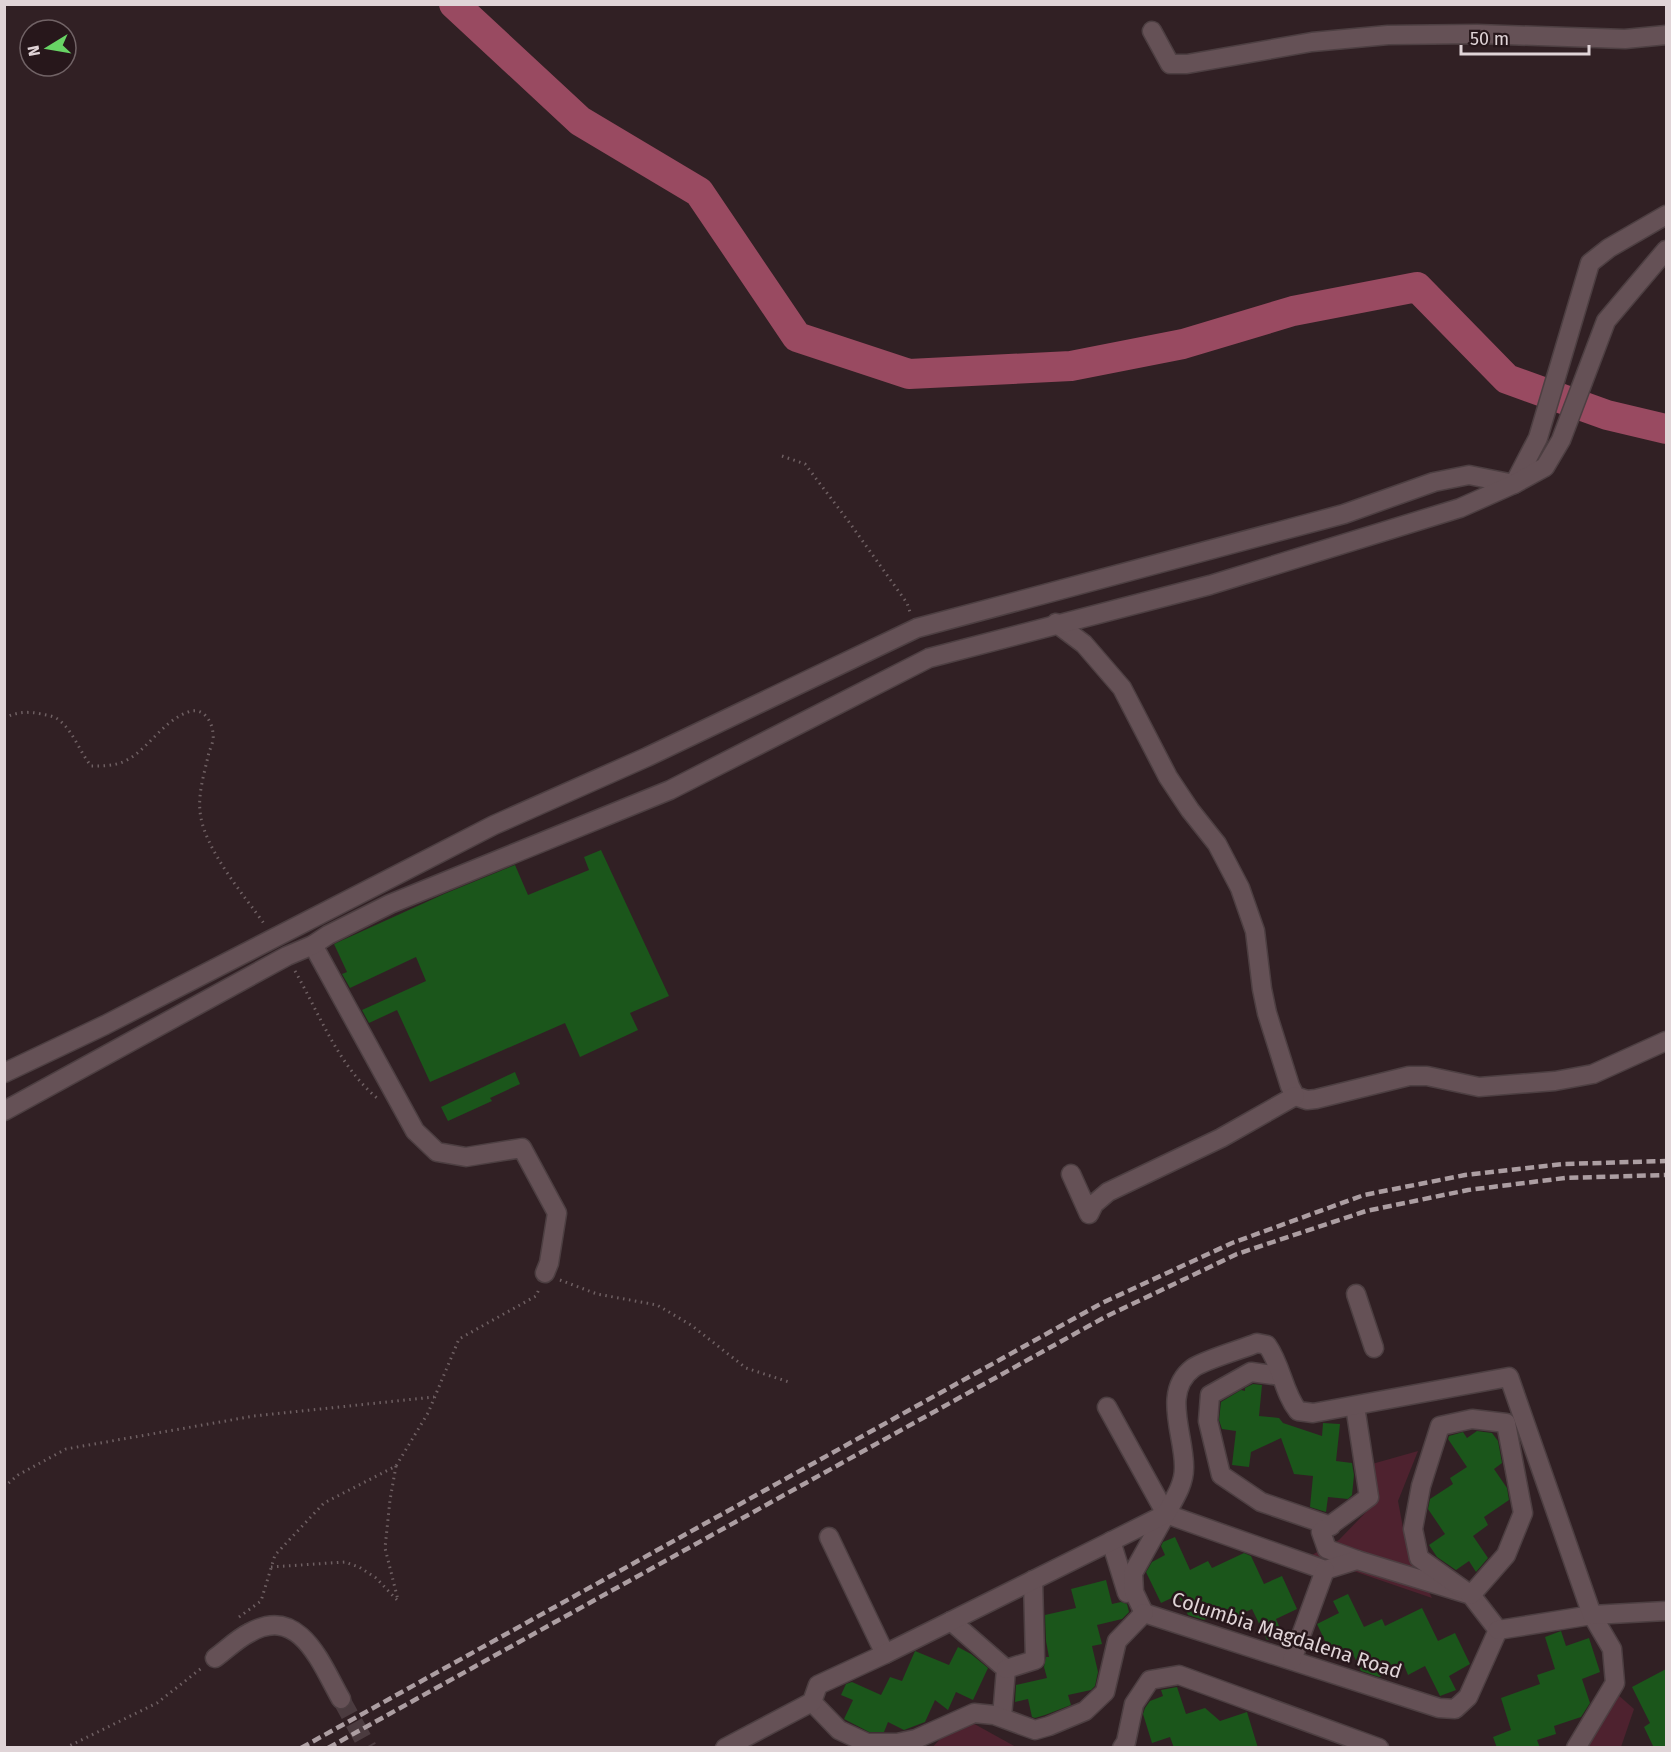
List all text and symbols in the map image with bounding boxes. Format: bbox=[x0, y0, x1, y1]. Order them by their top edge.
north arrow bbox=[18, 18, 78, 78]
scale bar bbox=[1461, 18, 1588, 56]
text: 50 m bbox=[1470, 28, 1509, 50]
text: N bbox=[23, 44, 44, 58]
street label: Columbia Magdalena Road bbox=[1169, 1586, 1405, 1684]

